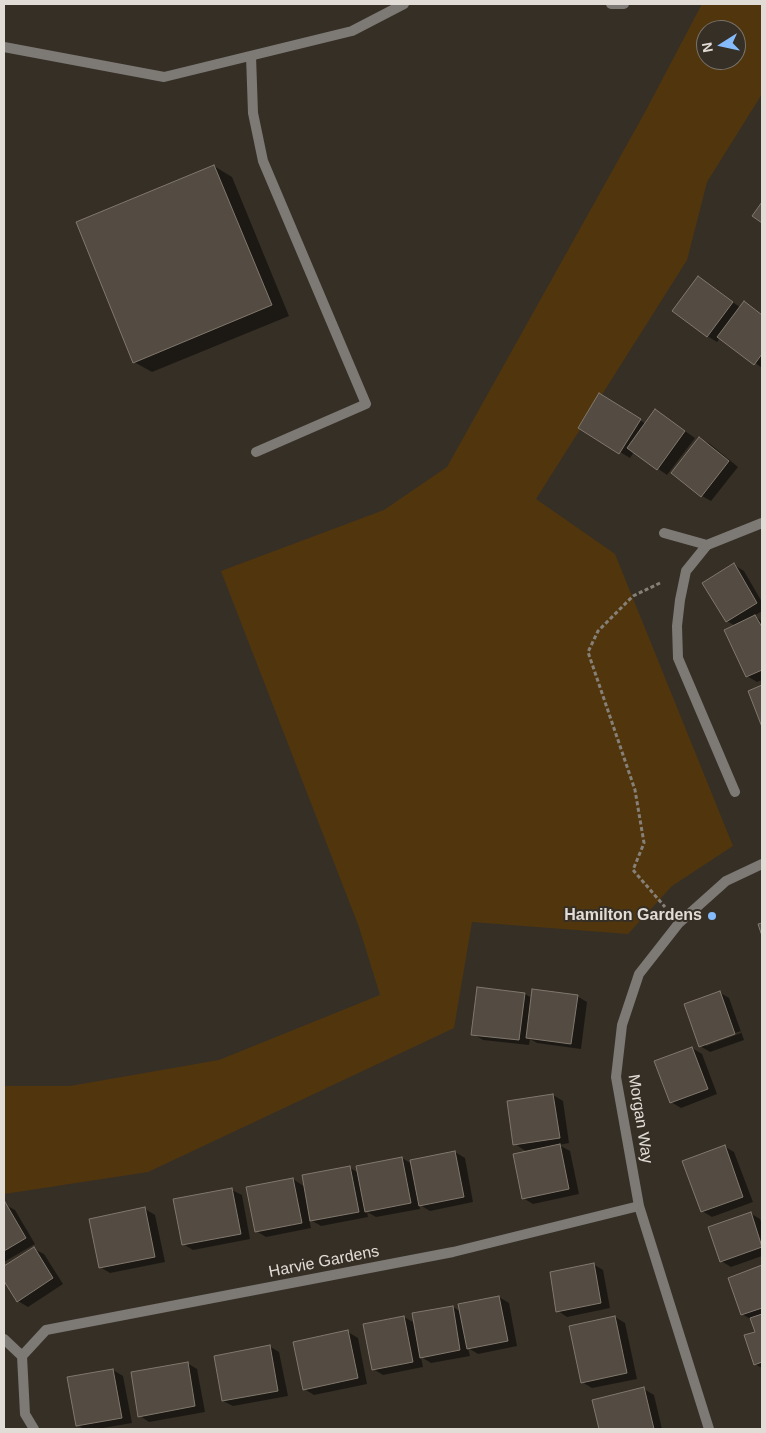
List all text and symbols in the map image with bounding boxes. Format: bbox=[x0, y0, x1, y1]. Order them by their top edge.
north arrow bbox=[696, 20, 746, 70]
text: N bbox=[698, 41, 716, 54]
place label: Hamilton Gardens bbox=[564, 906, 702, 926]
marker: Hamilton Gardens bbox=[706, 910, 718, 922]
street label: Morgan Way bbox=[623, 1073, 657, 1165]
street label: Harvie Gardens bbox=[267, 1242, 381, 1282]

